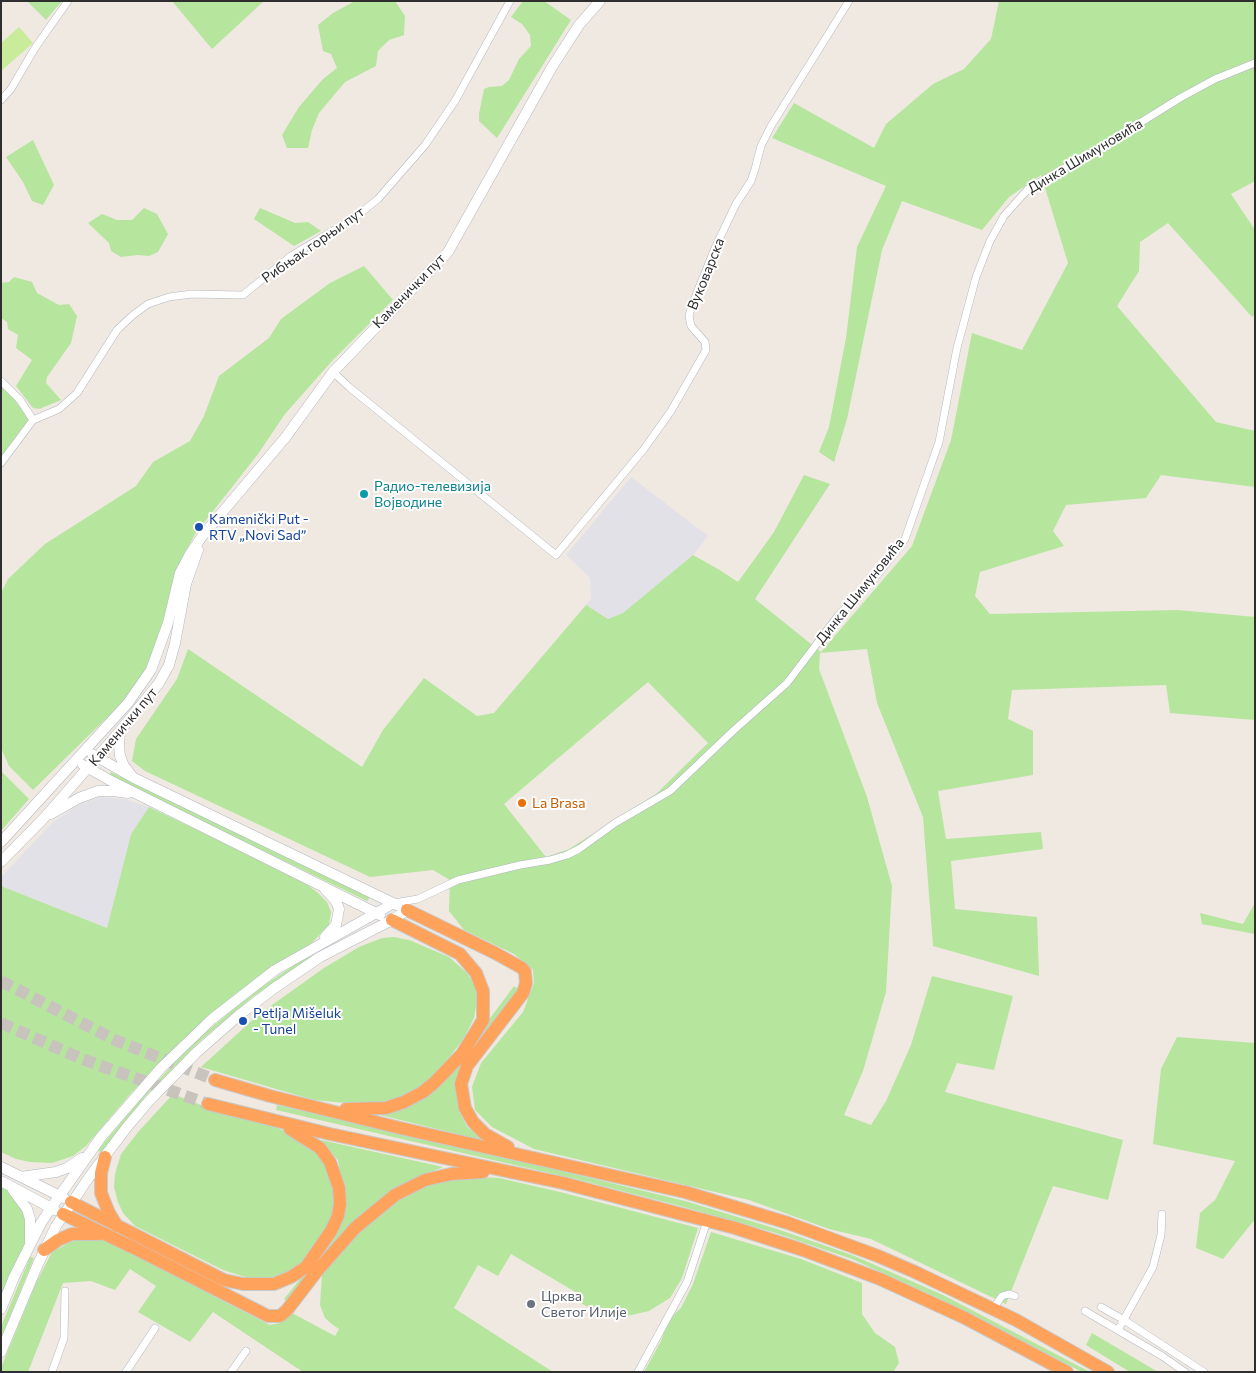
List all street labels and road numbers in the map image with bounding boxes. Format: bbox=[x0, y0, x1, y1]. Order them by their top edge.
street label: Динка Шимуновића bbox=[1024, 115, 1146, 197]
street label: Рибњак горњи пут bbox=[259, 203, 367, 287]
street label: Вуковарска bbox=[684, 235, 728, 313]
street label: Каменички пут bbox=[369, 250, 449, 332]
street label: Динка Шимуновића bbox=[812, 535, 908, 647]
street label: Каменички пут bbox=[85, 684, 161, 770]

